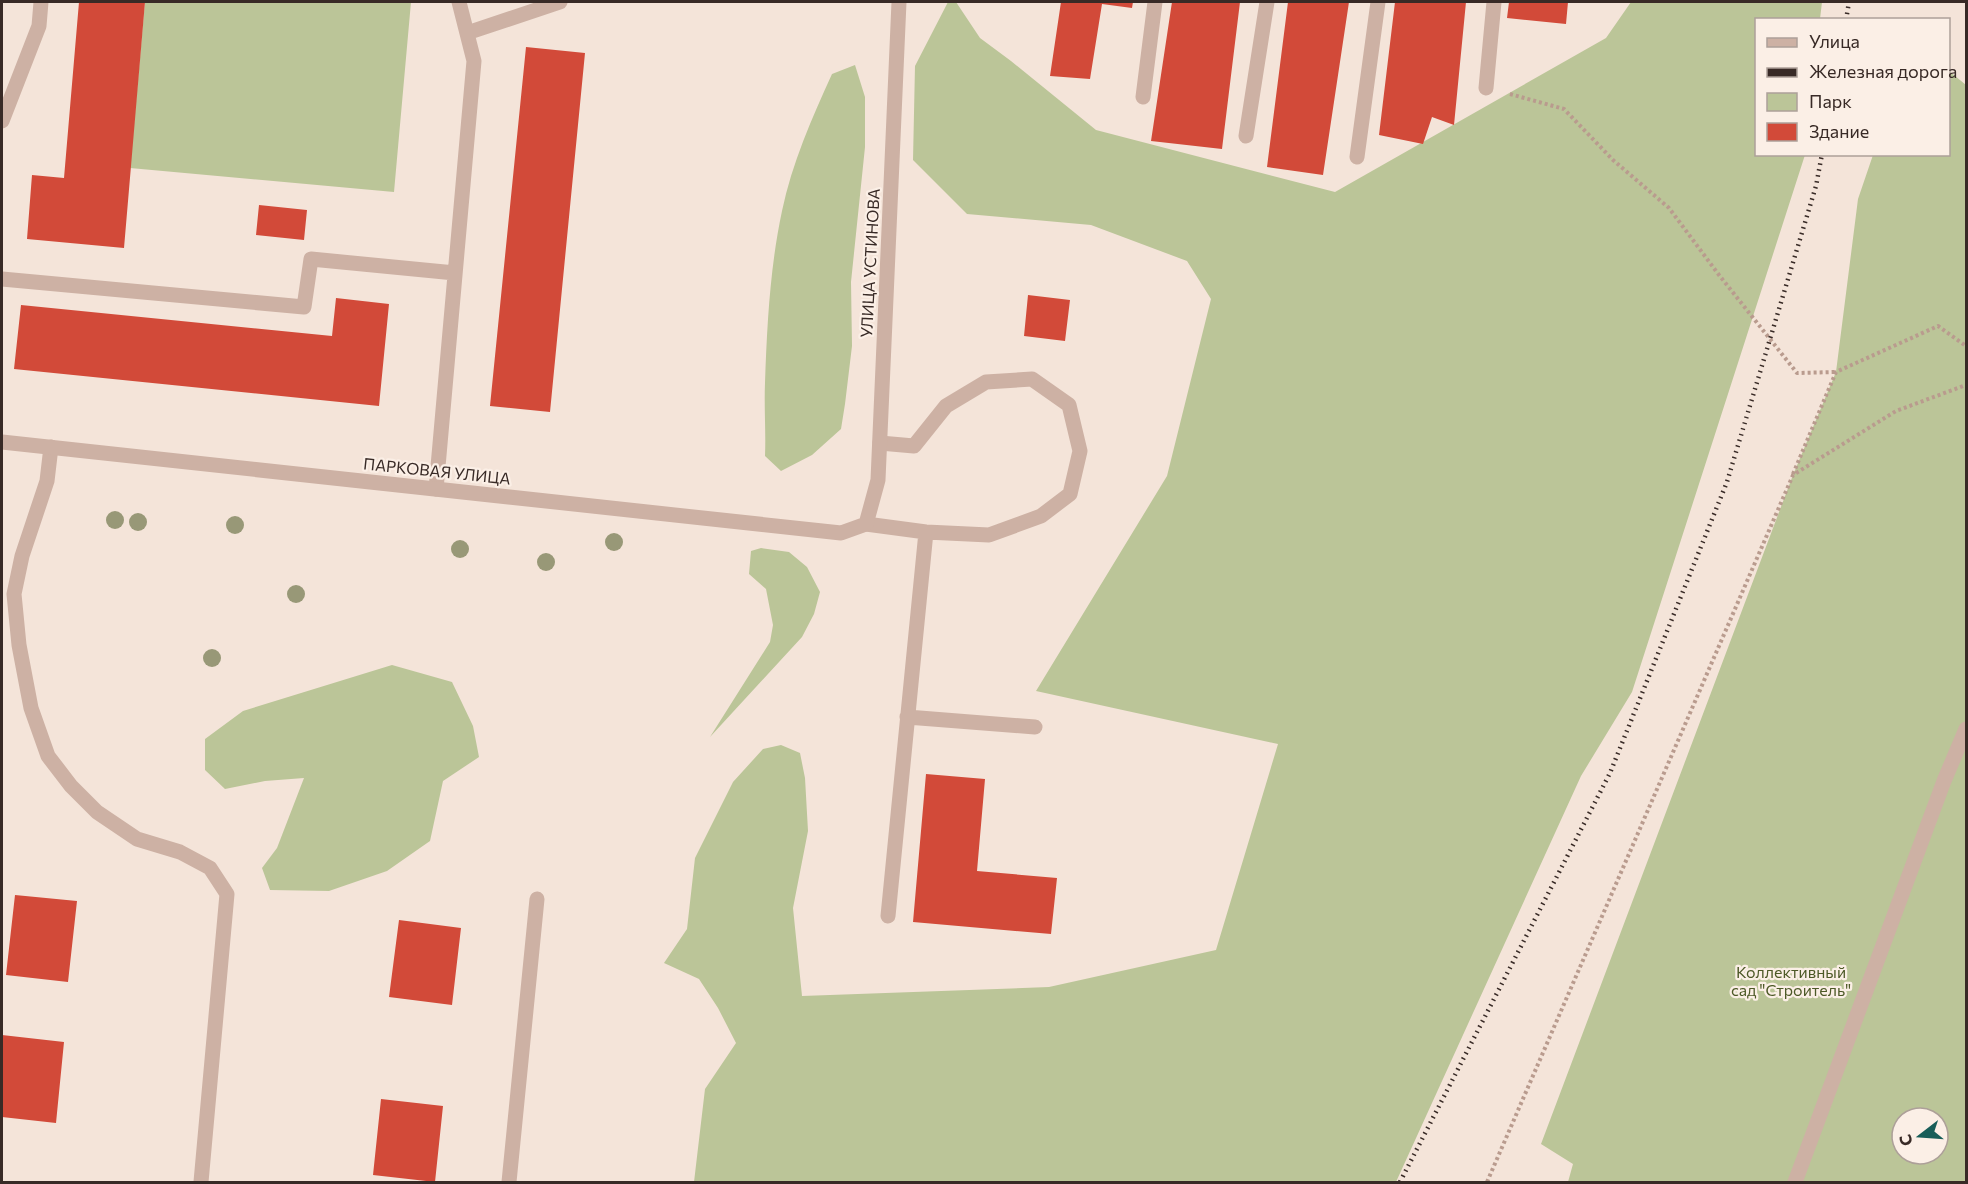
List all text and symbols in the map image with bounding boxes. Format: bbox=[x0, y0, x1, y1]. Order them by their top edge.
legend bbox=[1755, 18, 1950, 156]
text: Улица bbox=[1809, 30, 1860, 52]
text: Железная дорога bbox=[1809, 60, 1957, 82]
text: Парк bbox=[1809, 90, 1852, 112]
text: Здание bbox=[1809, 120, 1869, 142]
street label: УЛИЦА УСТИНОВА bbox=[856, 188, 883, 338]
street label: ПАРКОВАЯ УЛИЦА bbox=[362, 453, 512, 488]
park label: Коллективный сад "Строитель" bbox=[1731, 962, 1851, 999]
north arrow bbox=[1890, 1106, 1950, 1166]
text: С bbox=[1894, 1132, 1916, 1149]

